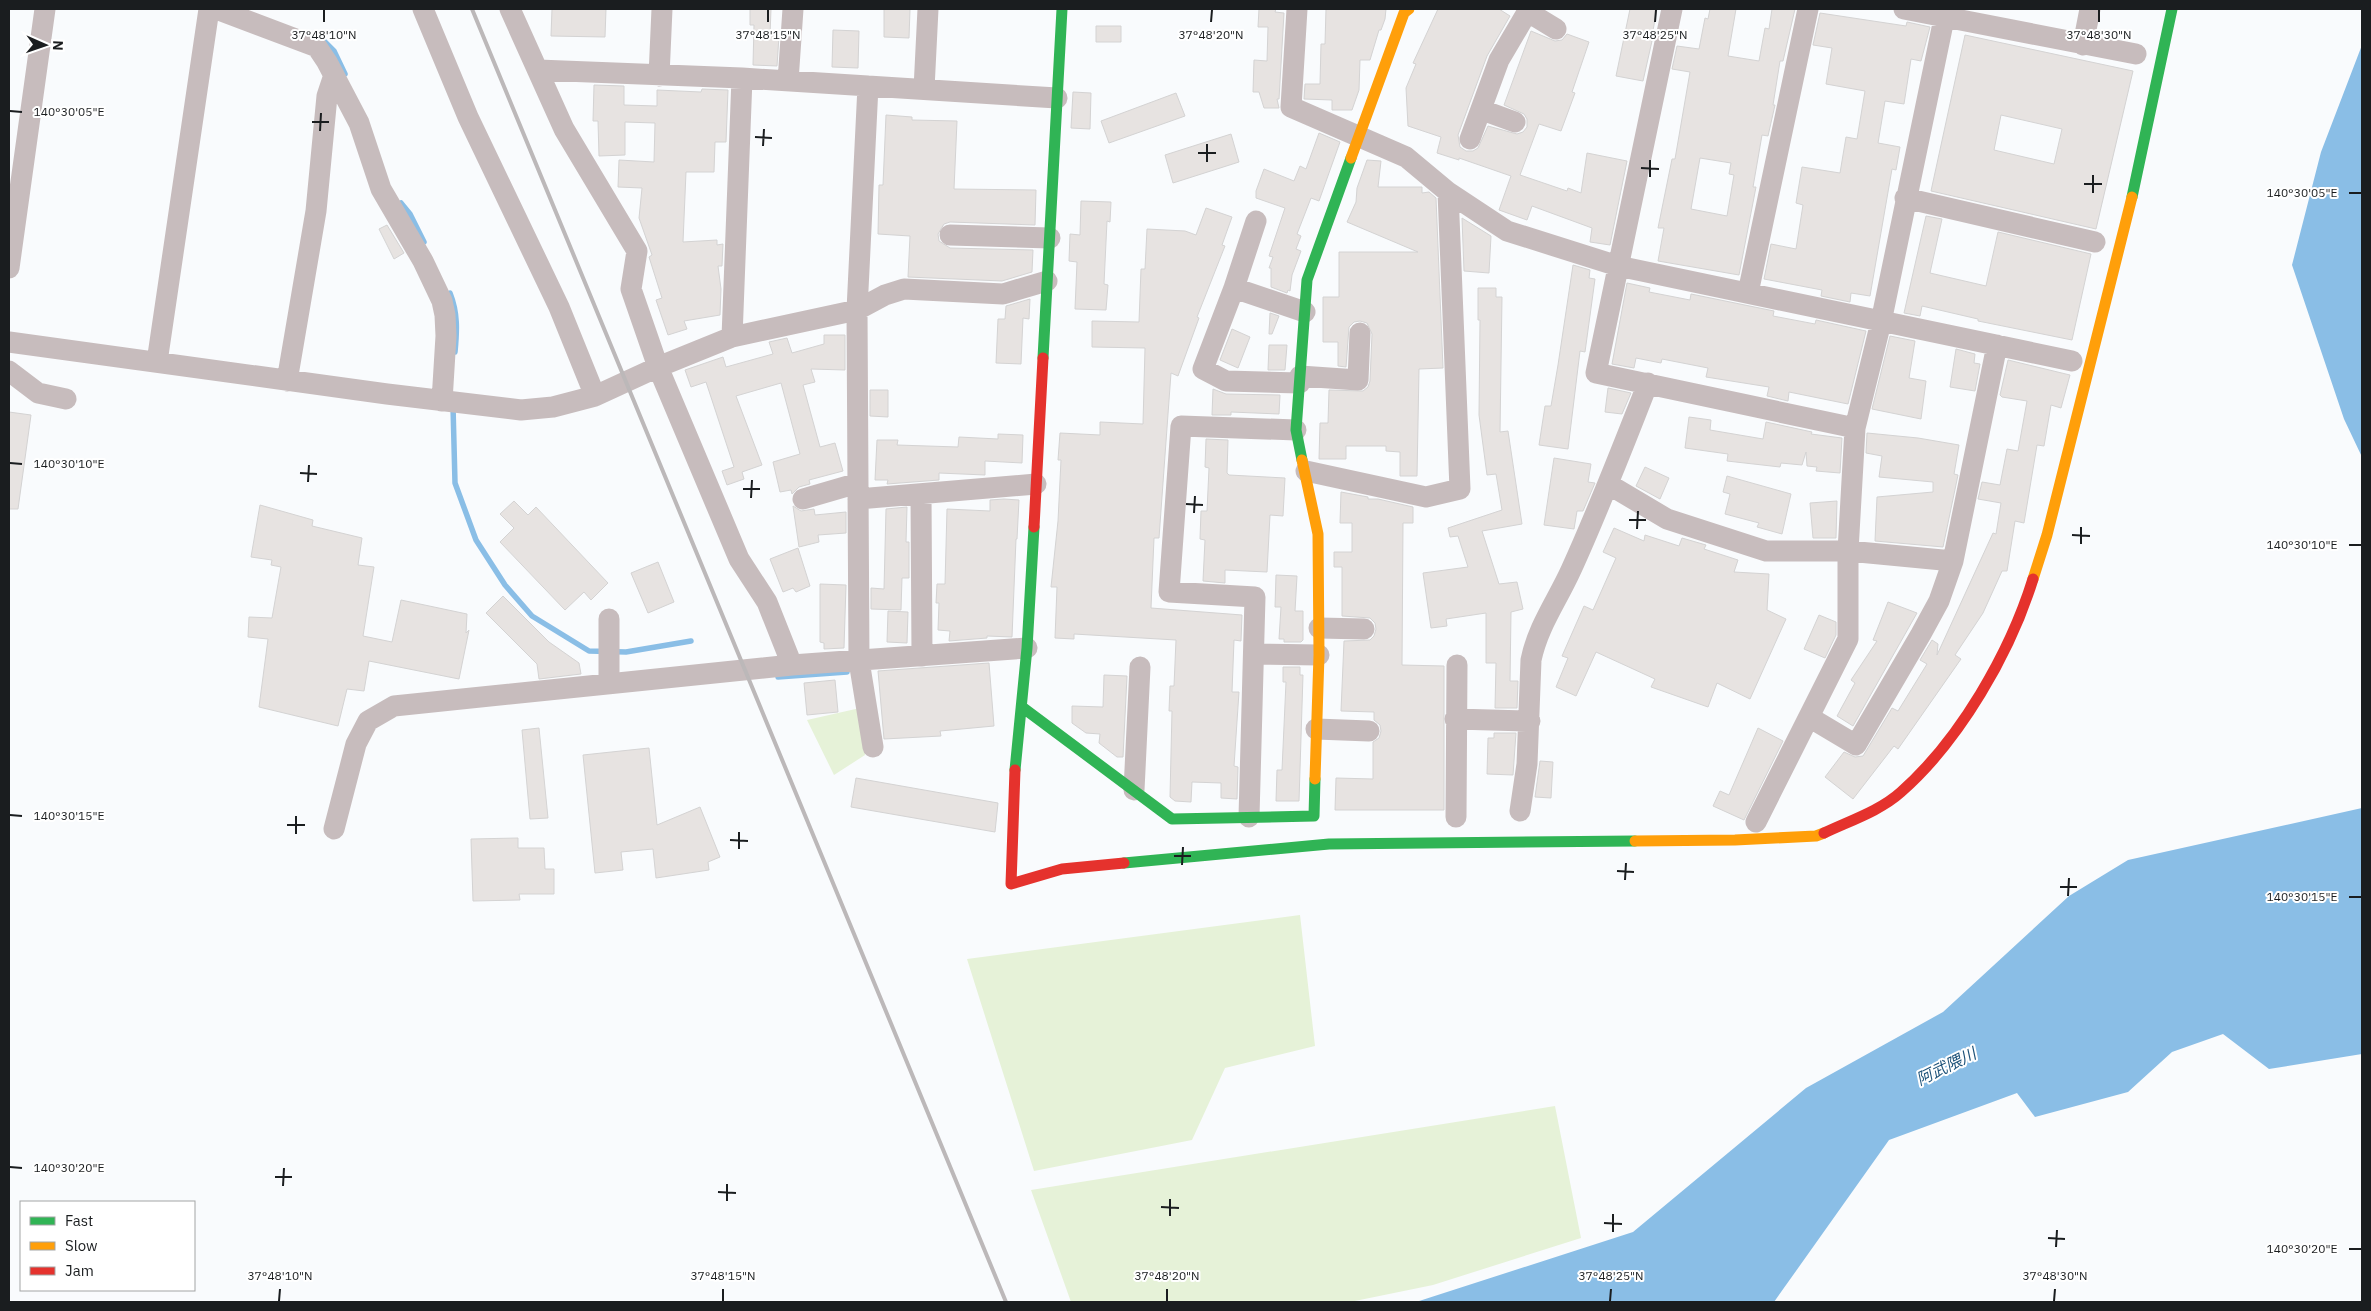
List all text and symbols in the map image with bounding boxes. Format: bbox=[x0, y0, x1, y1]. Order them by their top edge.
north arrow bbox=[20, 20, 70, 70]
text: 37°48'10"N bbox=[291, 27, 357, 42]
text: 37°48'15"N bbox=[735, 27, 801, 42]
text: 37°48'20"N bbox=[1178, 27, 1244, 42]
text: 37°48'25"N bbox=[1622, 27, 1688, 42]
text: 37°48'30"N bbox=[2066, 27, 2132, 42]
text: N bbox=[49, 40, 67, 51]
text: 140°30'05"E bbox=[34, 104, 104, 119]
text: 140°30'05"E bbox=[2267, 185, 2337, 200]
text: 140°30'10"E bbox=[34, 456, 104, 471]
text: 140°30'10"E bbox=[2267, 537, 2337, 552]
text: 140°30'15"E bbox=[34, 808, 104, 823]
text: 140°30'15"E bbox=[2267, 889, 2337, 904]
water label: 阿武隈川 bbox=[1913, 1042, 1981, 1089]
text: 140°30'20"E bbox=[34, 1160, 104, 1175]
legend bbox=[20, 1201, 195, 1291]
text: Fast bbox=[65, 1211, 93, 1230]
text: Slow bbox=[65, 1236, 98, 1255]
text: 140°30'20"E bbox=[2267, 1241, 2337, 1256]
text: Jam bbox=[65, 1261, 94, 1280]
text: 37°48'10"N bbox=[247, 1268, 313, 1283]
text: 37°48'15"N bbox=[690, 1268, 756, 1283]
text: 37°48'20"N bbox=[1134, 1268, 1200, 1283]
text: 37°48'25"N bbox=[1578, 1268, 1644, 1283]
text: 37°48'30"N bbox=[2022, 1268, 2088, 1283]

